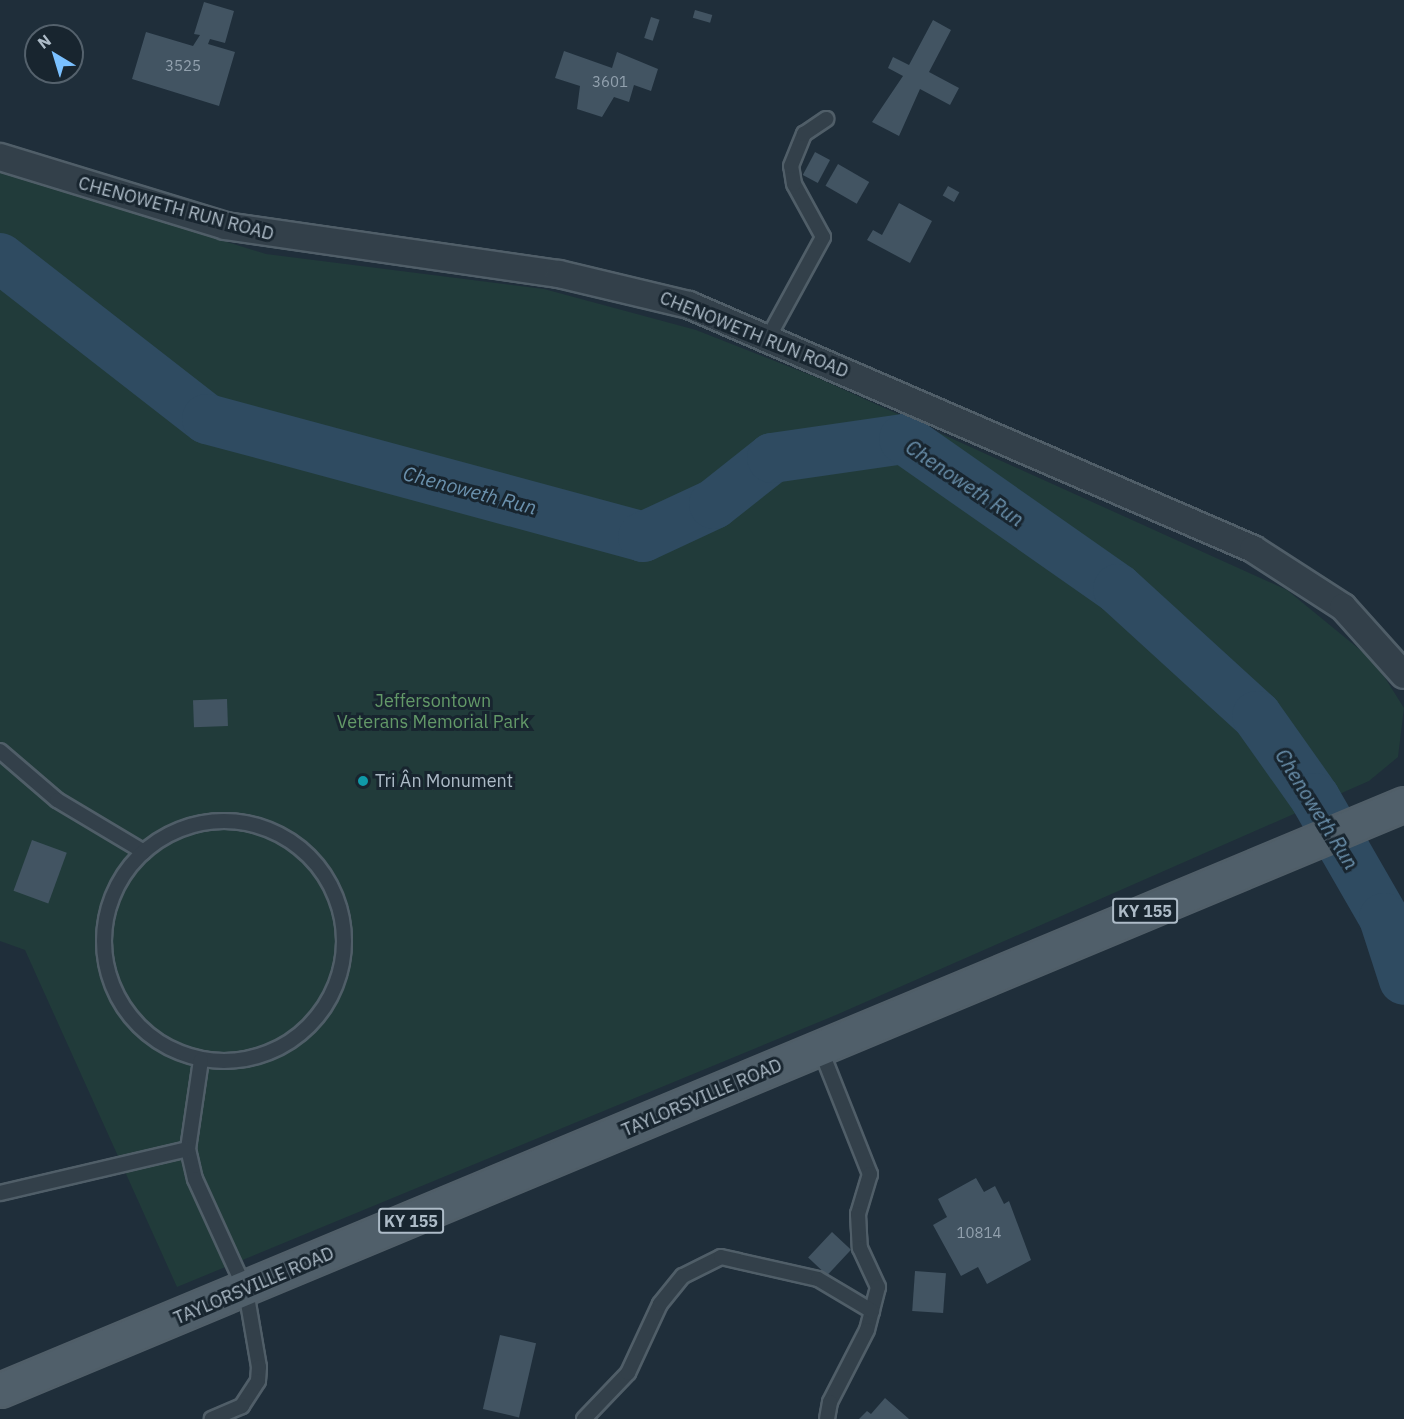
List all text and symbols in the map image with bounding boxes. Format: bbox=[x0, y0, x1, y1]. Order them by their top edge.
north arrow bbox=[24, 24, 84, 84]
text: N bbox=[33, 30, 55, 53]
house number: 3525 bbox=[165, 57, 201, 75]
house number: 3601 bbox=[592, 73, 628, 91]
street label: CHENOWETH RUN ROAD bbox=[76, 172, 276, 246]
street label: CHENOWETH RUN ROAD bbox=[657, 287, 851, 383]
water label: Chenoweth Run bbox=[901, 435, 1029, 531]
water label: Chenoweth Run bbox=[401, 461, 539, 519]
park label: Jeffersontown Veterans Memorial Park bbox=[337, 691, 529, 734]
water label: Chenoweth Run bbox=[1270, 744, 1364, 874]
place label: Tri Ân Monument bbox=[375, 770, 513, 792]
marker: Tri Ân Monument bbox=[356, 774, 370, 788]
road number: KY 155 bbox=[1112, 898, 1178, 924]
street label: TAYLORSVILLE ROAD bbox=[619, 1054, 785, 1142]
road number: KY 155 bbox=[378, 1208, 444, 1234]
house number: 10814 bbox=[957, 1224, 1001, 1242]
street label: TAYLORSVILLE ROAD bbox=[171, 1242, 337, 1330]

